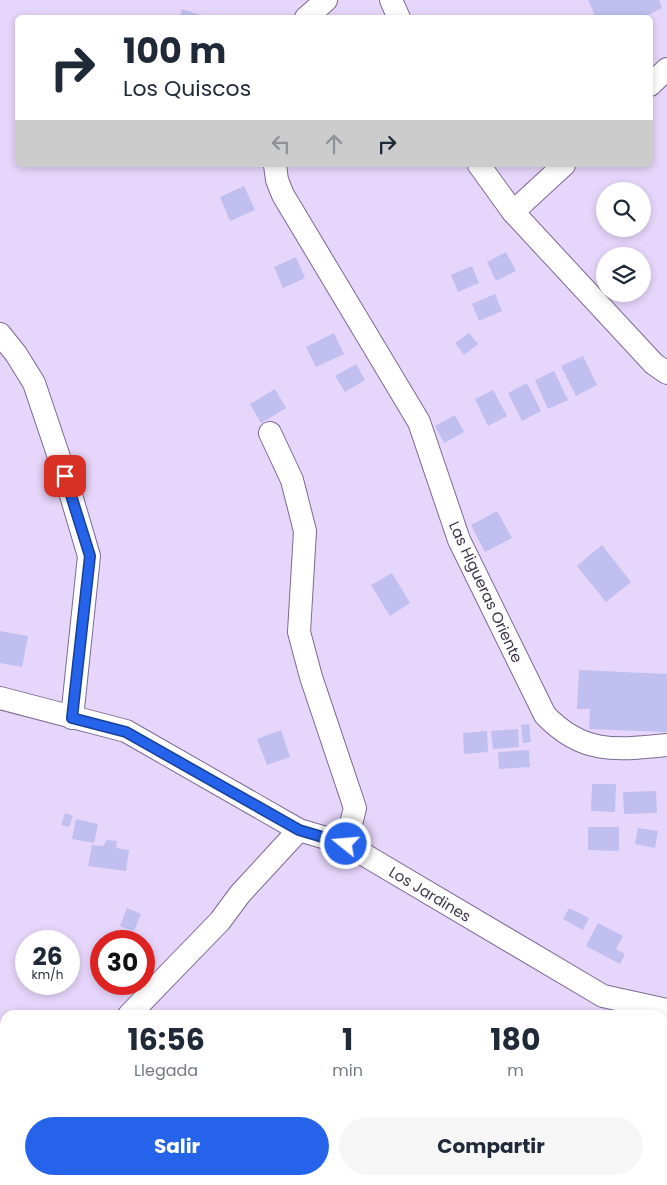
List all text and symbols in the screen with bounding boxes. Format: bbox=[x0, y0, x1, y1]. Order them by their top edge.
text: 100 m bbox=[123, 26, 226, 75]
icon: right bbox=[40, 35, 105, 100]
text: Los Quiscos bbox=[123, 73, 251, 104]
icon: left bbox=[267, 130, 295, 158]
icon: ahead bbox=[320, 130, 348, 158]
icon: right bbox=[373, 130, 401, 158]
map controls bbox=[596, 182, 651, 302]
button: search bbox=[596, 182, 651, 237]
button: layers bbox=[596, 247, 651, 302]
pin bbox=[44, 455, 86, 497]
icon: arrive bbox=[51, 462, 79, 490]
street label: Las Higueras Oriente bbox=[444, 518, 528, 666]
position arrow bbox=[319, 817, 371, 869]
street label: Los Jardines bbox=[385, 861, 475, 927]
speed limit sign: 30 bbox=[90, 930, 155, 995]
text: 26 bbox=[32, 939, 63, 974]
text: km/h bbox=[32, 966, 63, 983]
text: 16:56 bbox=[127, 1018, 205, 1061]
text: 1 bbox=[342, 1018, 353, 1061]
text: 180 bbox=[490, 1018, 541, 1061]
text: Llegada bbox=[134, 1059, 198, 1082]
text: min bbox=[332, 1059, 363, 1082]
text: m bbox=[507, 1059, 524, 1082]
button: Salir bbox=[25, 1117, 329, 1175]
button: Compartir bbox=[339, 1117, 643, 1175]

